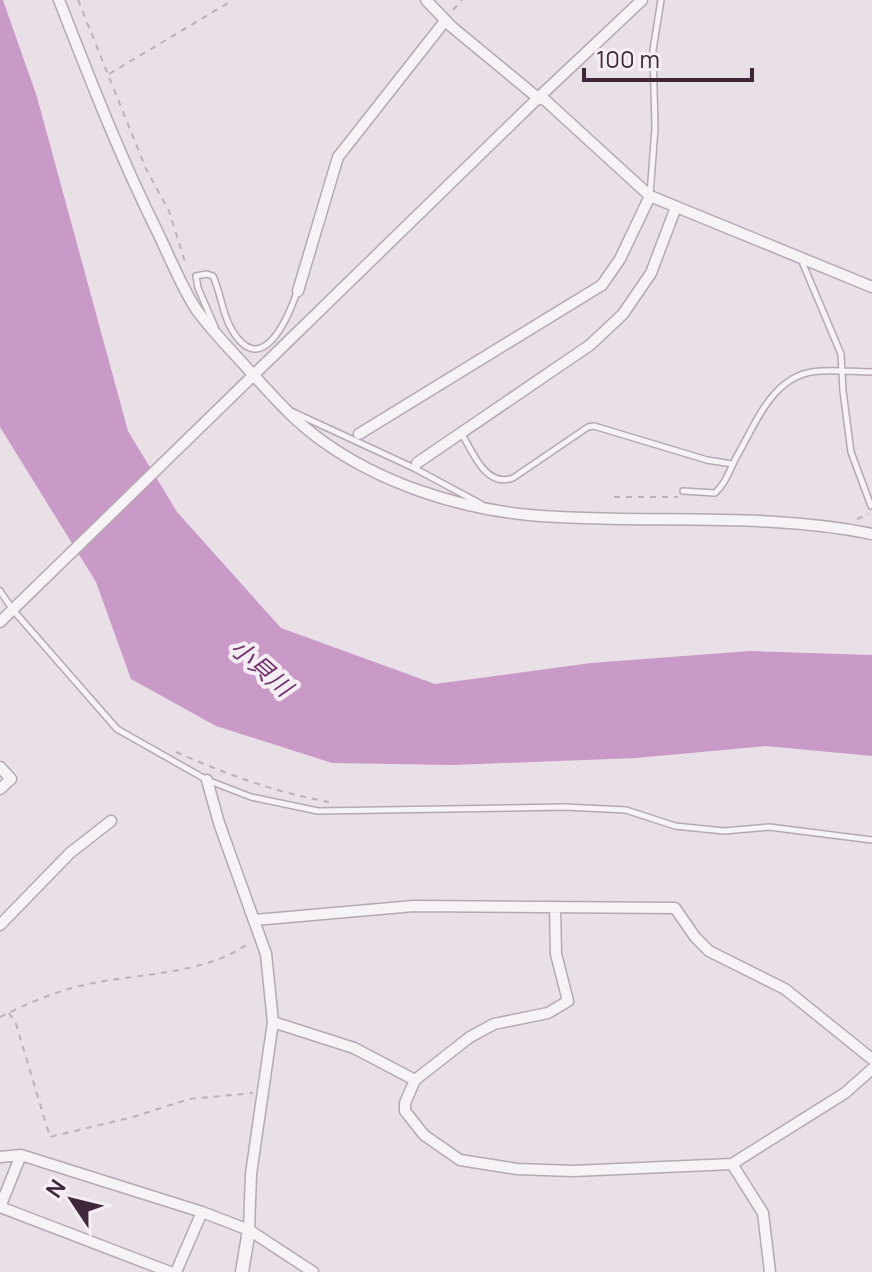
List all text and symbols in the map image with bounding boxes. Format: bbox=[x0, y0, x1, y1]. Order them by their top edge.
scale bar bbox=[584, 32, 752, 82]
text: 100 m bbox=[596, 42, 660, 75]
water label: 小貝川 bbox=[224, 631, 302, 705]
north arrow bbox=[32, 1160, 112, 1240]
text: N bbox=[39, 1173, 72, 1204]

